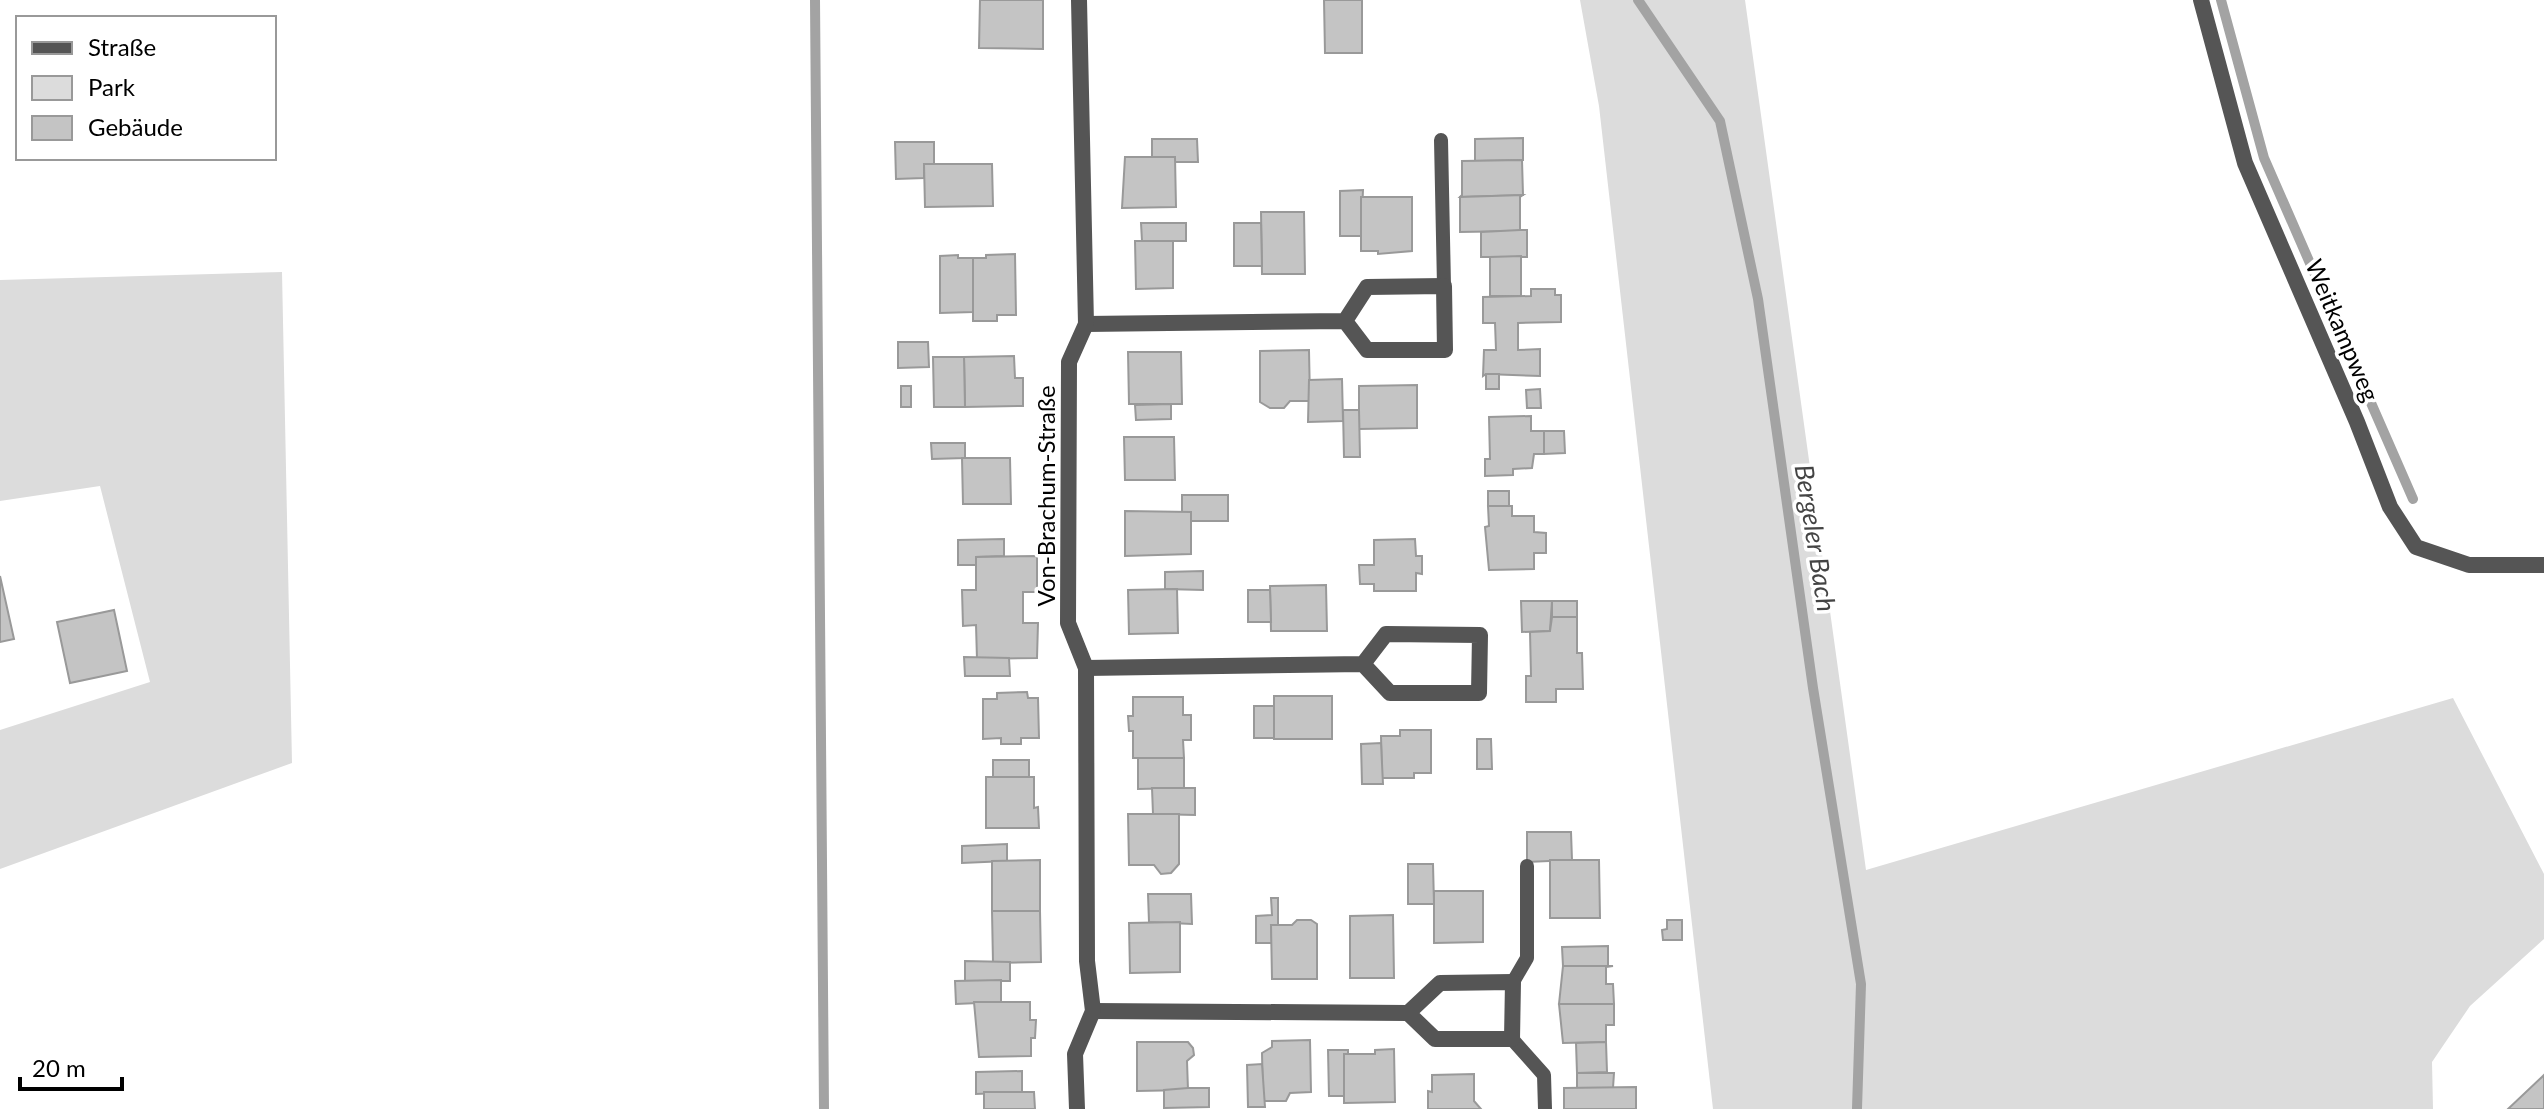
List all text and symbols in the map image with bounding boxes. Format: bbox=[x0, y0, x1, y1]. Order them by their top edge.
legend bbox=[16, 16, 276, 160]
text: Straße bbox=[88, 32, 156, 61]
text: Park bbox=[88, 72, 136, 101]
text: Gebäude bbox=[88, 112, 183, 141]
street label: Weitkampweg bbox=[2300, 255, 2386, 405]
street label: Von-Brachum-Straße bbox=[1031, 385, 1060, 607]
water label: Bergeler Bach bbox=[1789, 462, 1843, 614]
scale bar bbox=[20, 1041, 122, 1091]
text: 20 m bbox=[32, 1053, 86, 1082]

